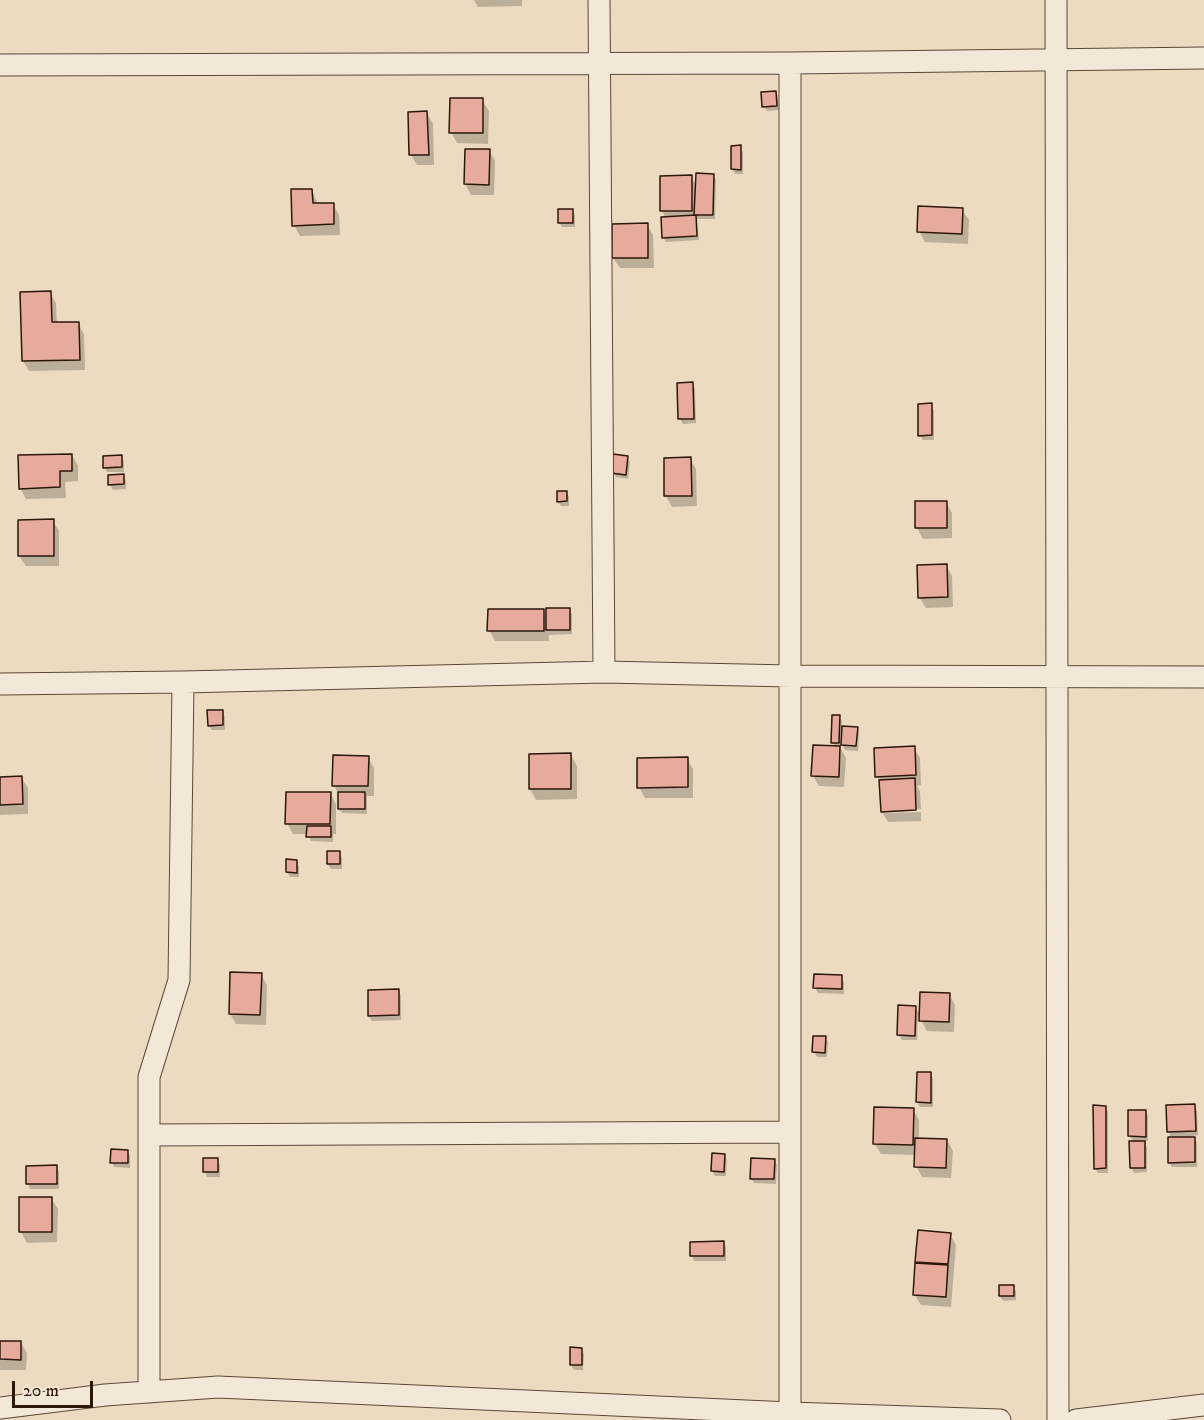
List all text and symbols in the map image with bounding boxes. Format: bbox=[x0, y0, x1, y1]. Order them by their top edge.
scale bar bbox=[15, 1369, 96, 1407]
text: 20 m bbox=[23, 1380, 59, 1402]

